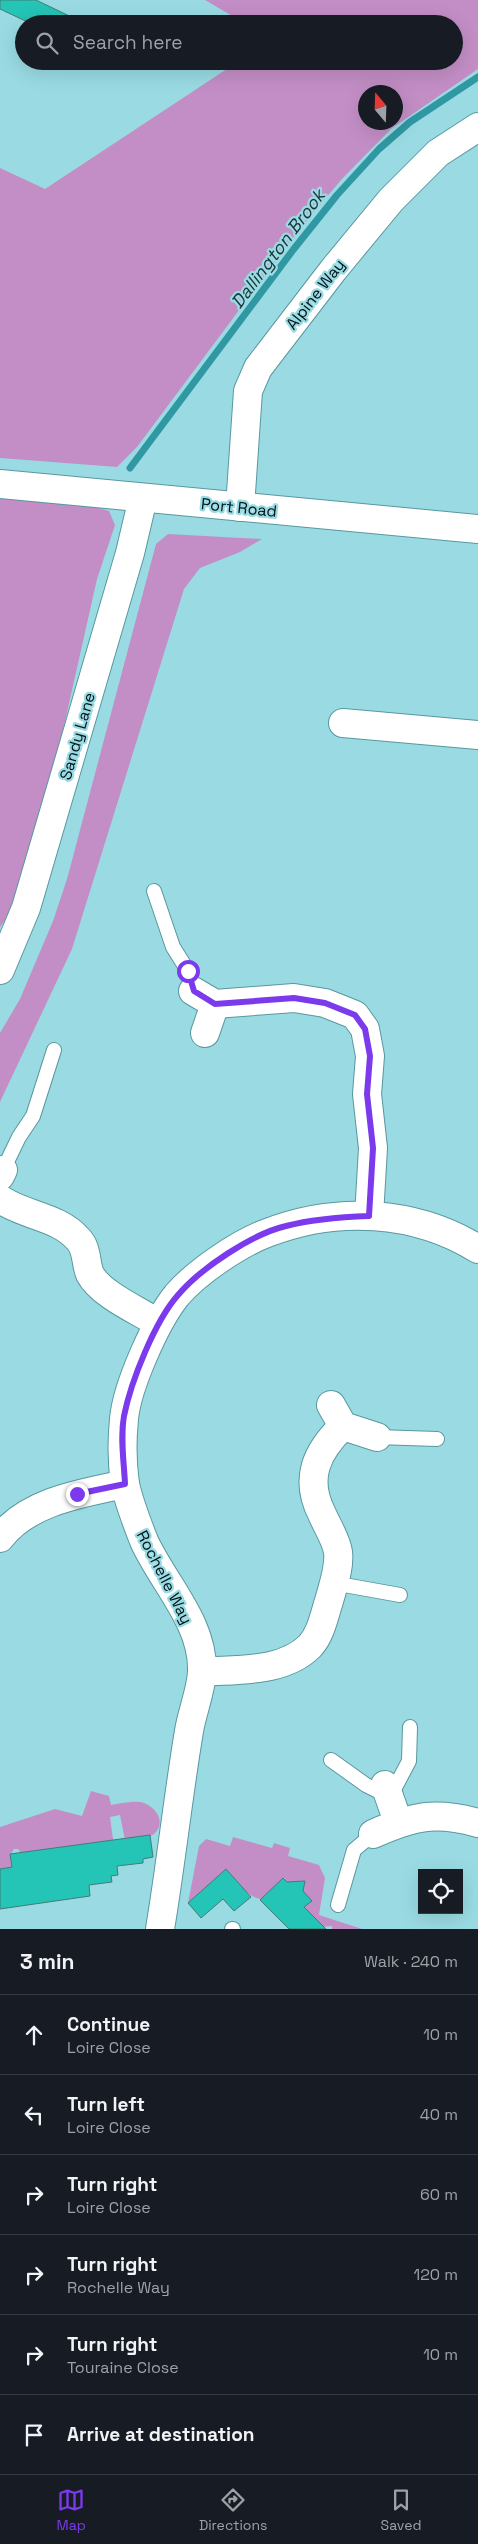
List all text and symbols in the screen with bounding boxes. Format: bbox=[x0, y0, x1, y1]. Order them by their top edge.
search box bbox=[15, 15, 463, 70]
icon: search bbox=[33, 29, 61, 57]
text: Search here bbox=[73, 30, 183, 55]
north arrow bbox=[358, 85, 403, 130]
water label: Dallington Brook bbox=[225, 183, 331, 313]
street label: Alpine Way bbox=[281, 255, 350, 334]
street label: Port Road bbox=[200, 493, 278, 522]
street label: Sandy Lane bbox=[55, 690, 100, 782]
route start bbox=[177, 960, 200, 983]
route end bbox=[66, 1483, 89, 1506]
street label: Rochelle Way bbox=[132, 1527, 197, 1628]
map controls bbox=[418, 1869, 463, 1914]
button: locate bbox=[418, 1869, 463, 1914]
text: 3 min bbox=[20, 1948, 75, 1975]
text: Walk · 240 m bbox=[364, 1951, 458, 1972]
text: Continue bbox=[67, 2012, 150, 2037]
icon: ahead bbox=[20, 2021, 48, 2049]
text: 10 m bbox=[423, 2024, 458, 2045]
text: Loire Close bbox=[67, 2037, 151, 2058]
text: Turn left bbox=[67, 2092, 145, 2117]
icon: left bbox=[20, 2101, 48, 2129]
text: 40 m bbox=[420, 2104, 458, 2125]
text: Loire Close bbox=[67, 2117, 151, 2138]
text: Turn right bbox=[67, 2172, 157, 2197]
icon: right bbox=[20, 2181, 48, 2209]
text: 60 m bbox=[420, 2184, 458, 2205]
text: Loire Close bbox=[67, 2197, 151, 2218]
text: Turn right bbox=[67, 2252, 157, 2277]
icon: right bbox=[20, 2261, 48, 2289]
text: 120 m bbox=[414, 2264, 458, 2285]
text: Rochelle Way bbox=[67, 2277, 170, 2298]
text: Turn right bbox=[67, 2332, 157, 2357]
icon: right bbox=[20, 2341, 48, 2369]
text: 10 m bbox=[423, 2344, 458, 2365]
text: Touraine Close bbox=[67, 2357, 179, 2378]
icon: arrive bbox=[20, 2421, 48, 2449]
text: Arrive at destination bbox=[67, 2422, 255, 2447]
tab: Map bbox=[57, 2486, 86, 2534]
tab: Directions bbox=[199, 2486, 267, 2534]
tab: Saved bbox=[381, 2486, 421, 2534]

